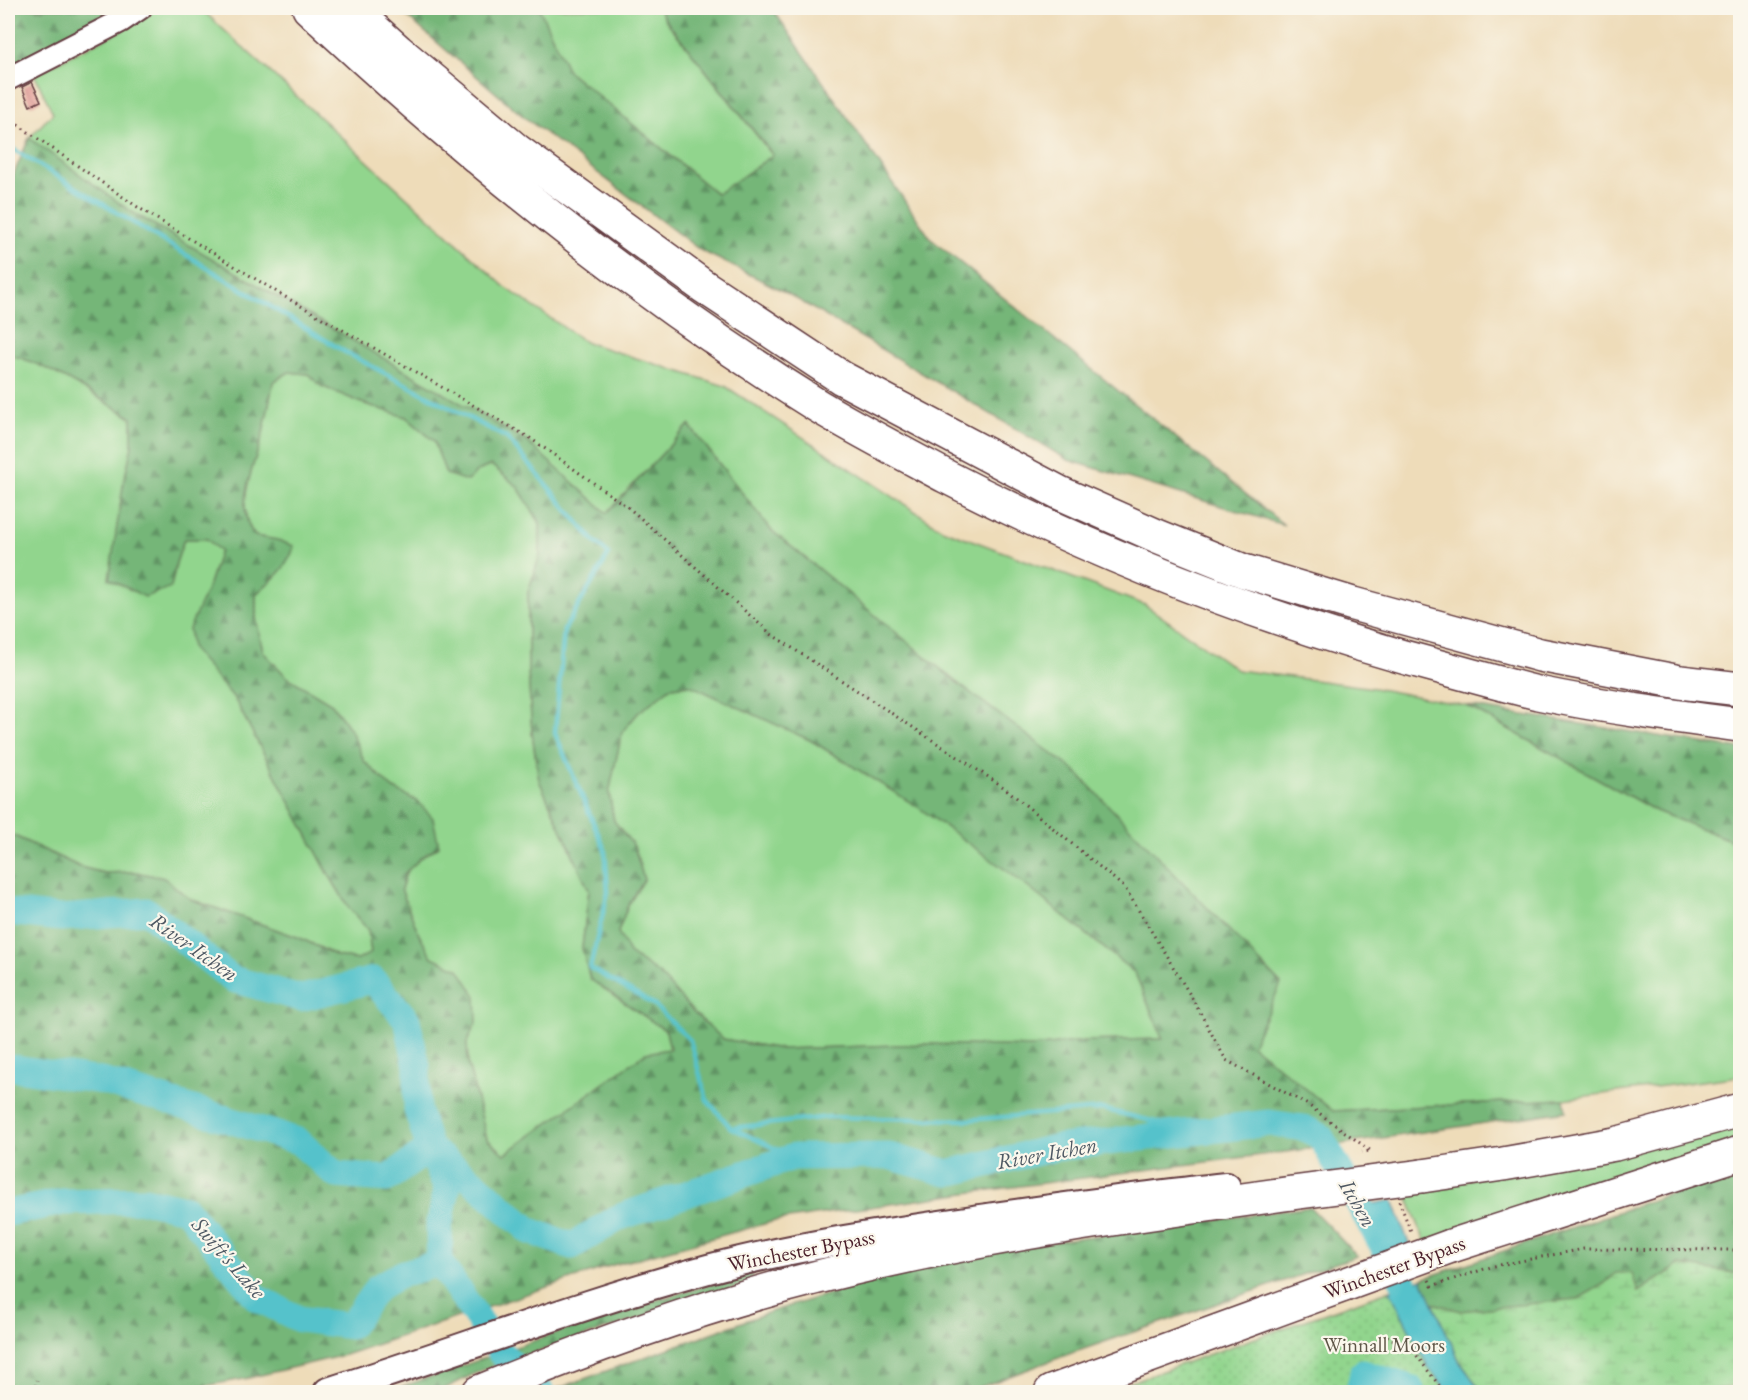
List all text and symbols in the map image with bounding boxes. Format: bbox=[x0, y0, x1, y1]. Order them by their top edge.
water label: River Itchen bbox=[144, 906, 244, 988]
water label: River Itchen bbox=[994, 1130, 1100, 1176]
water label: Itchen bbox=[1332, 1173, 1383, 1232]
water label: Swift's Lake bbox=[185, 1210, 273, 1305]
street label: Winchester Bypass bbox=[725, 1222, 877, 1278]
street label: Winchester Bypass bbox=[1319, 1229, 1469, 1305]
park label: Winnall Moors bbox=[1323, 1331, 1445, 1358]

